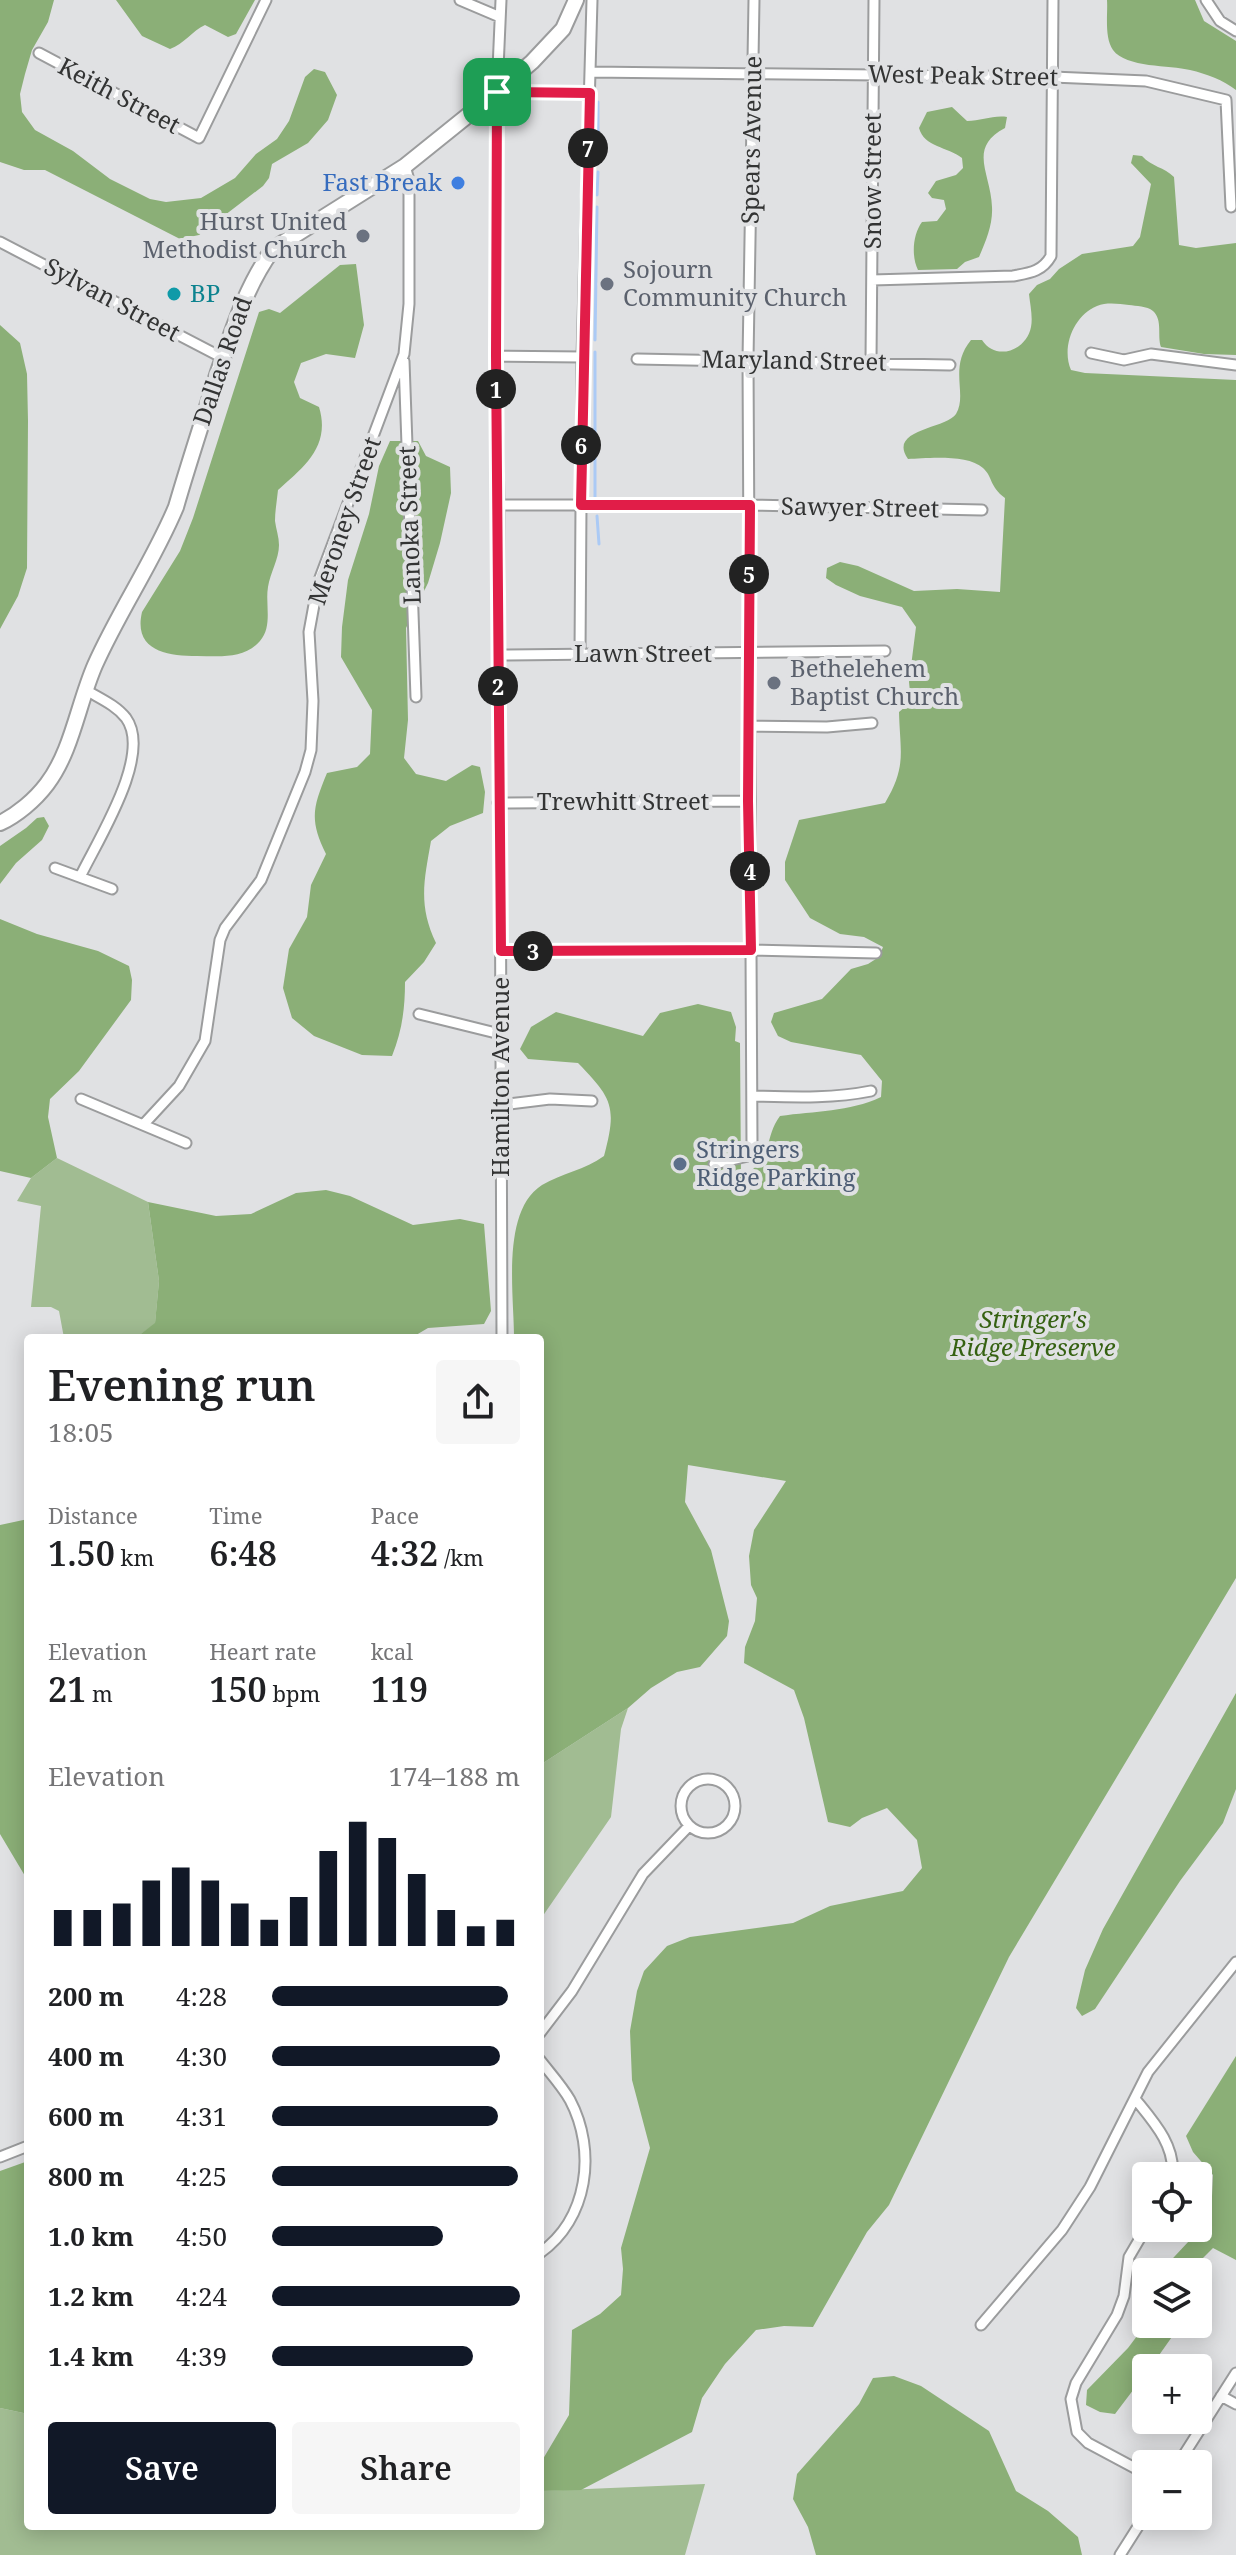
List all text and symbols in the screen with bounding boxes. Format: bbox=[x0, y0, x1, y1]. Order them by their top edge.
street label: Keith Street bbox=[53, 49, 186, 141]
street label: Spears Avenue bbox=[733, 56, 768, 224]
street label: West Peak Street bbox=[868, 56, 1058, 93]
pin bbox=[463, 58, 531, 126]
icon: arrive bbox=[475, 70, 519, 114]
street label: Snow Street bbox=[855, 113, 888, 249]
pin: 7 bbox=[568, 128, 608, 168]
text: 7 bbox=[582, 133, 594, 163]
place label: Fast Break bbox=[322, 165, 443, 198]
marker: Fast Break bbox=[449, 174, 467, 192]
place label: Hurst United Methodist Church bbox=[143, 204, 347, 265]
marker: Hurst United Methodist Church bbox=[354, 227, 372, 245]
street label: Sylvan Street bbox=[39, 249, 187, 348]
place label: Sojourn Community Church bbox=[623, 252, 847, 313]
marker: Sojourn Community Church bbox=[598, 275, 616, 293]
place label: BP bbox=[190, 276, 220, 309]
marker: BP bbox=[165, 285, 183, 303]
street label: Dallas Road bbox=[184, 291, 259, 429]
street label: Maryland Street bbox=[701, 341, 887, 378]
pin: 1 bbox=[476, 369, 516, 409]
text: 1 bbox=[490, 374, 502, 404]
pin: 6 bbox=[561, 425, 601, 465]
text: 6 bbox=[575, 430, 587, 460]
street label: Meroney Street bbox=[299, 432, 388, 609]
street label: Lanoka Street bbox=[389, 445, 428, 605]
street label: Sawyer Street bbox=[781, 489, 939, 524]
pin: 5 bbox=[729, 554, 769, 594]
text: 5 bbox=[743, 559, 755, 589]
street label: Lawn Street bbox=[574, 636, 712, 669]
place label: Bethelehem Baptist Church bbox=[790, 651, 959, 712]
pin: 2 bbox=[478, 666, 518, 706]
text: 2 bbox=[492, 671, 504, 701]
marker: Bethelehem Baptist Church bbox=[765, 674, 783, 692]
street label: Trewhitt Street bbox=[537, 784, 709, 817]
pin: 4 bbox=[730, 851, 770, 891]
text: 4 bbox=[744, 856, 756, 886]
pin: 3 bbox=[513, 931, 553, 971]
text: 3 bbox=[527, 936, 539, 966]
street label: Hamilton Avenue bbox=[483, 977, 516, 1177]
place label: Stringers Ridge Parking bbox=[696, 1132, 856, 1193]
marker: Stringers Ridge Parking bbox=[671, 1155, 689, 1173]
park label: Stringer's Ridge Preserve bbox=[950, 1302, 1116, 1363]
text: Evening run bbox=[48, 1354, 316, 1414]
button: share bbox=[436, 1360, 520, 1444]
text: 18:05 bbox=[48, 1414, 114, 1450]
text: Distance bbox=[48, 1500, 138, 1530]
text: Time bbox=[209, 1500, 262, 1530]
text: Pace bbox=[371, 1500, 419, 1530]
text: 1.50 bbox=[48, 1530, 115, 1576]
text: 6:48 bbox=[209, 1530, 277, 1576]
text: 4:32 bbox=[371, 1530, 438, 1576]
text: km bbox=[115, 1542, 154, 1572]
text: /km bbox=[438, 1542, 484, 1572]
text: Elevation bbox=[48, 1636, 147, 1666]
text: Heart rate bbox=[209, 1636, 317, 1666]
text: kcal bbox=[371, 1636, 413, 1666]
text: 21 bbox=[48, 1666, 86, 1712]
text: 150 bbox=[209, 1666, 267, 1712]
text: 119 bbox=[371, 1666, 428, 1712]
text: m bbox=[86, 1678, 113, 1708]
text: bpm bbox=[267, 1678, 320, 1708]
text: Elevation bbox=[48, 1758, 165, 1794]
text: 174–188 m bbox=[388, 1758, 520, 1794]
text: 200 m bbox=[48, 1978, 124, 2014]
text: 4:28 bbox=[176, 1978, 227, 2014]
text: 400 m bbox=[48, 2038, 124, 2074]
text: 4:30 bbox=[176, 2038, 227, 2074]
text: 600 m bbox=[48, 2098, 124, 2134]
text: 4:31 bbox=[176, 2098, 227, 2134]
text: 800 m bbox=[48, 2158, 124, 2194]
text: 4:25 bbox=[176, 2158, 227, 2194]
map controls bbox=[1132, 2162, 1212, 2530]
button: locate bbox=[1132, 2162, 1212, 2242]
text: 1.0 km bbox=[48, 2218, 134, 2254]
text: 4:50 bbox=[176, 2218, 227, 2254]
button: layers bbox=[1132, 2258, 1212, 2338]
text: 1.2 km bbox=[48, 2278, 134, 2314]
text: 4:24 bbox=[176, 2278, 227, 2314]
text: 1.4 km bbox=[48, 2338, 134, 2374]
text: 4:39 bbox=[176, 2338, 227, 2374]
button: + bbox=[1132, 2354, 1212, 2434]
button: Save bbox=[48, 2422, 276, 2514]
button: Share bbox=[292, 2422, 520, 2514]
button: − bbox=[1132, 2450, 1212, 2530]

